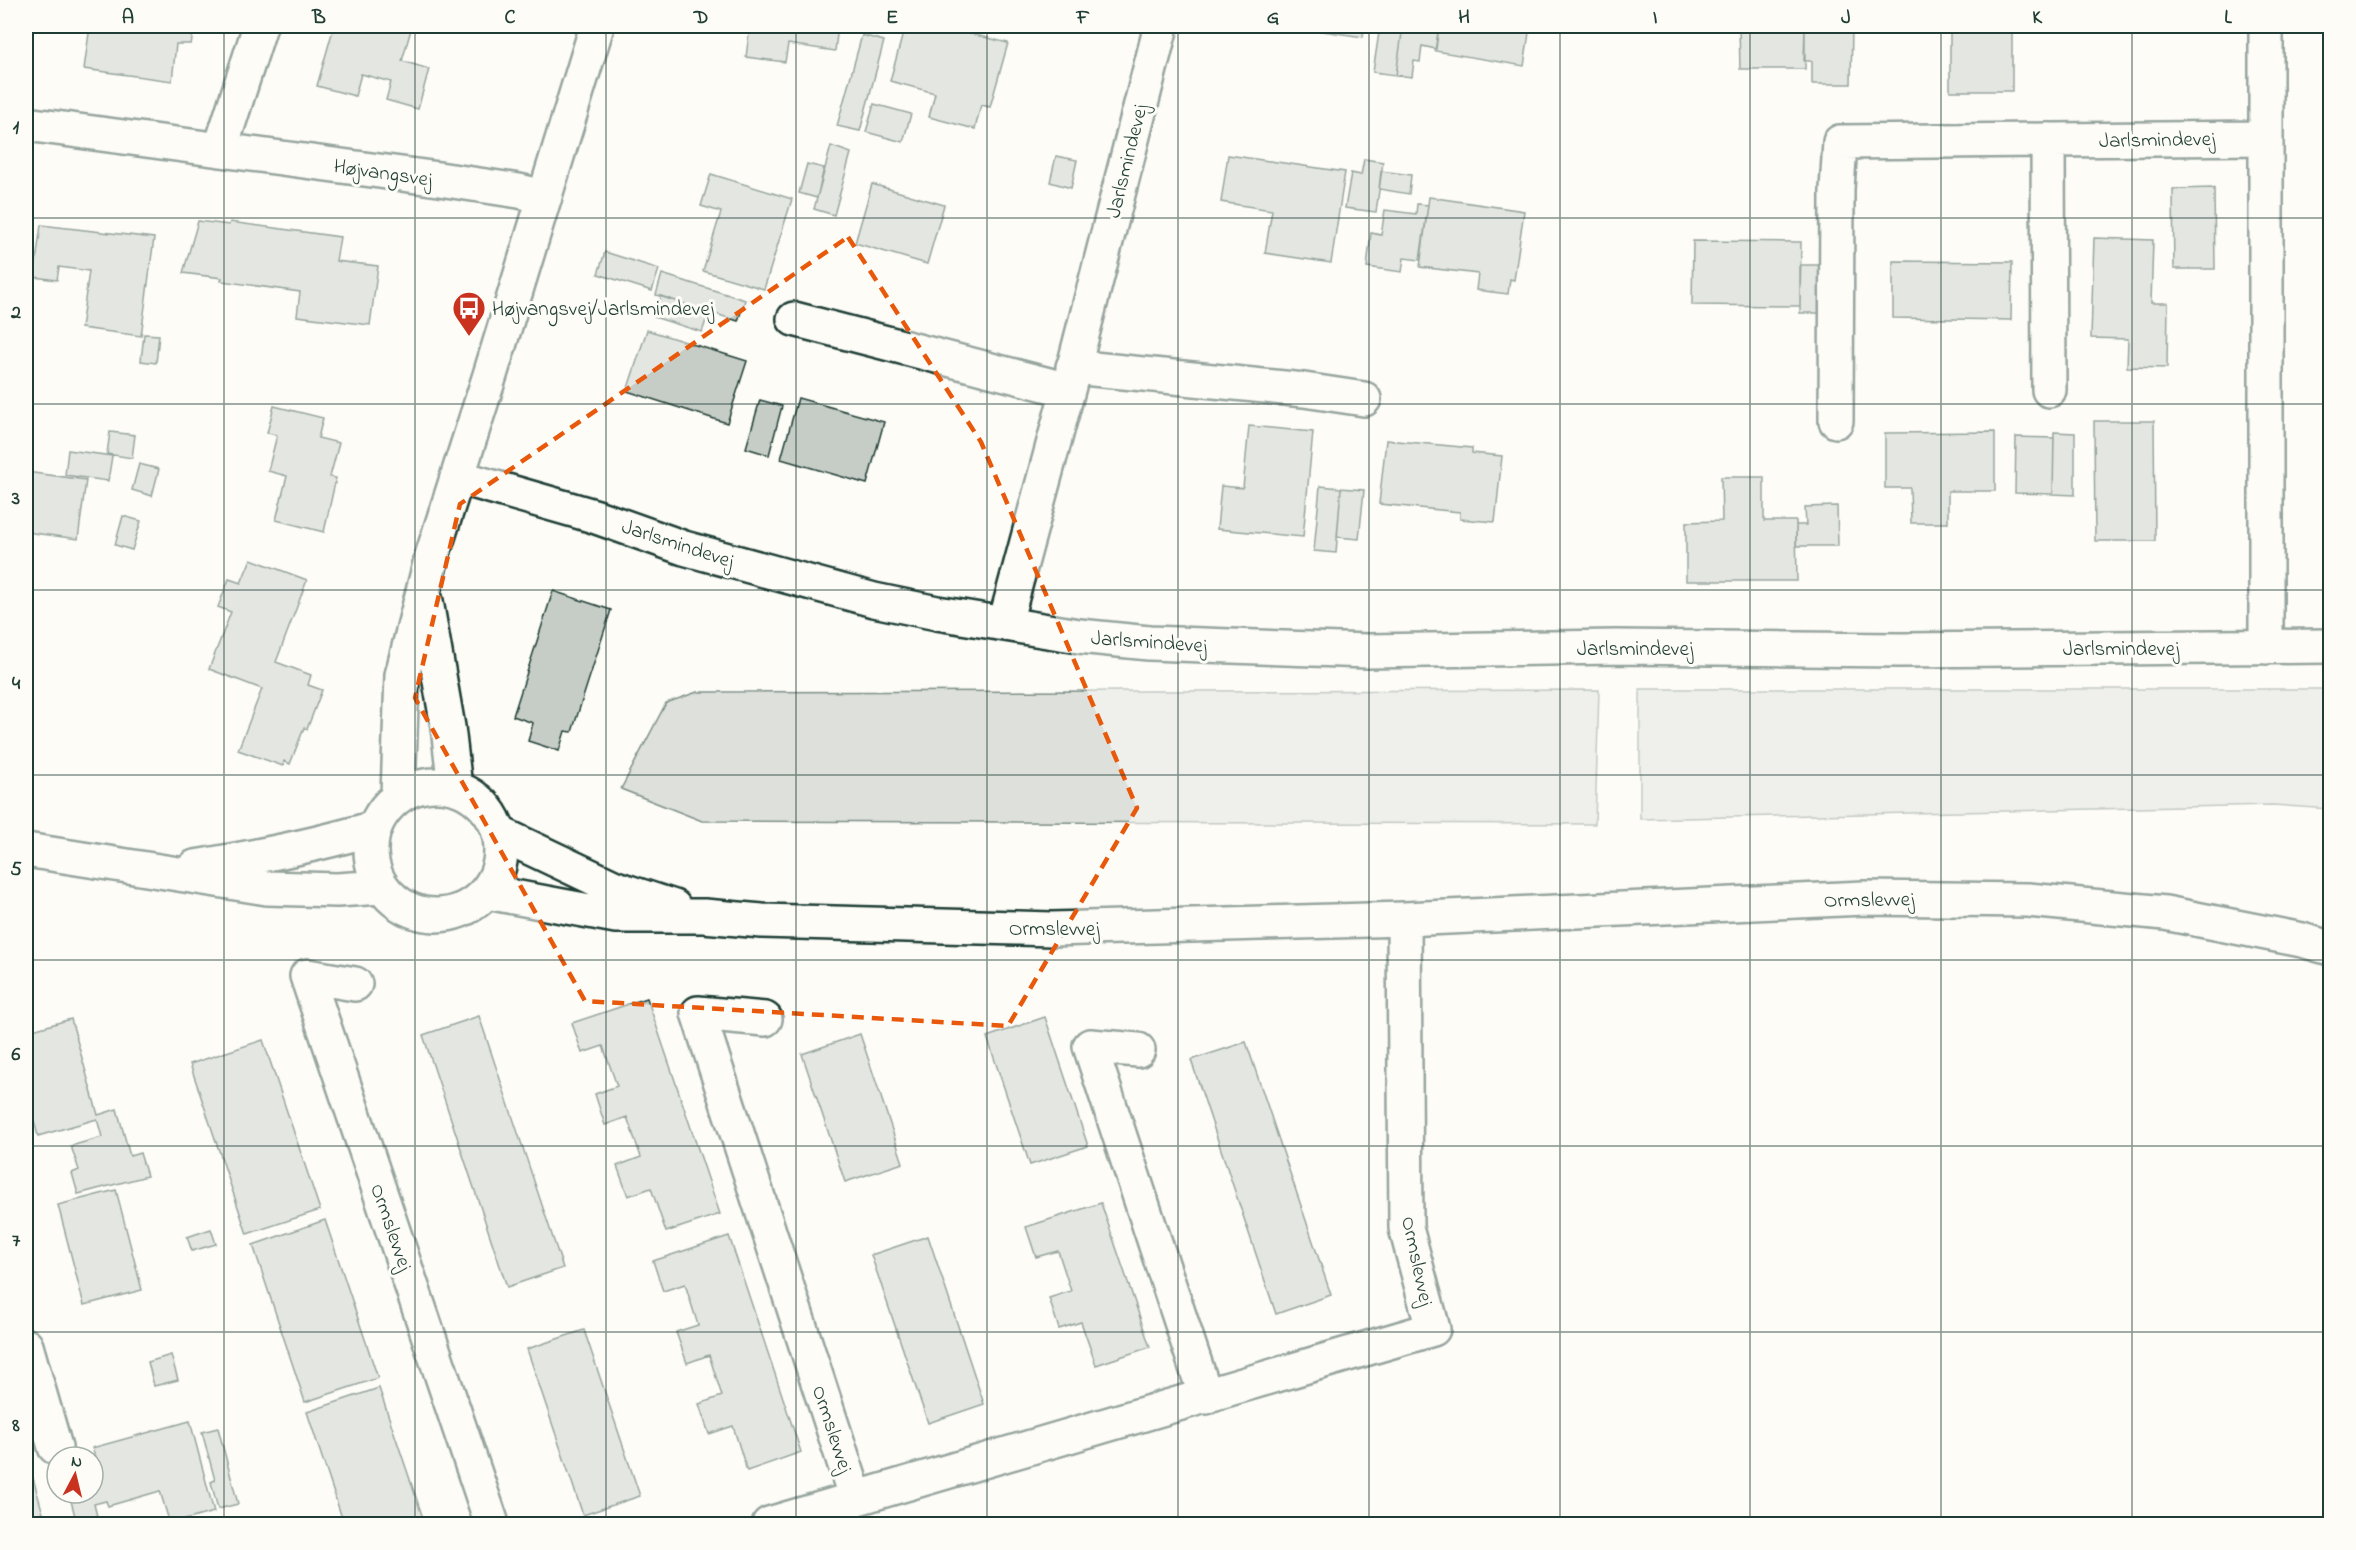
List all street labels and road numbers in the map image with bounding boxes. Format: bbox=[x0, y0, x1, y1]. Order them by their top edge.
street label: Jarlsmindevej bbox=[1099, 101, 1157, 222]
street label: Jarlsmindevej bbox=[2099, 125, 2216, 157]
street label: Højvangsvej bbox=[331, 152, 435, 198]
street label: Jarlsmindevej bbox=[617, 513, 738, 577]
street label: Jarlsmindevej bbox=[1090, 624, 1209, 662]
street label: Jarlsmindevej bbox=[1577, 635, 1694, 665]
street label: Jarlsmindevej bbox=[2063, 635, 2180, 665]
street label: Ormslevvej bbox=[1823, 885, 1915, 917]
street label: Ormslevvej bbox=[1009, 915, 1100, 945]
street label: Ormslevvej bbox=[361, 1180, 419, 1276]
street label: Ormslevvej bbox=[1392, 1214, 1440, 1310]
street label: Ormslevvej bbox=[803, 1382, 860, 1478]

